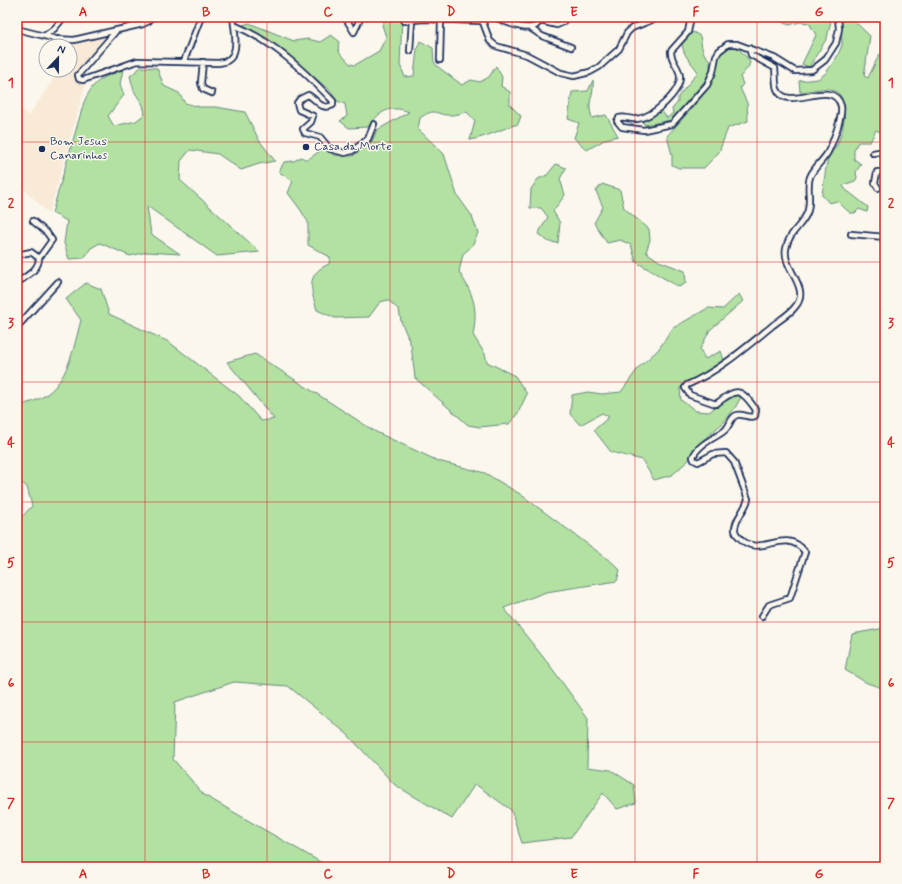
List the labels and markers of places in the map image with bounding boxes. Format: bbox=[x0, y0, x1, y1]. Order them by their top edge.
place label: Bom Jesus Canarinhos bbox=[50, 134, 108, 164]
place label: Casa da Morte bbox=[314, 139, 392, 155]
marker: Casa da Morte bbox=[301, 142, 311, 152]
marker: Bom Jesus Canarinhos bbox=[37, 144, 47, 154]

